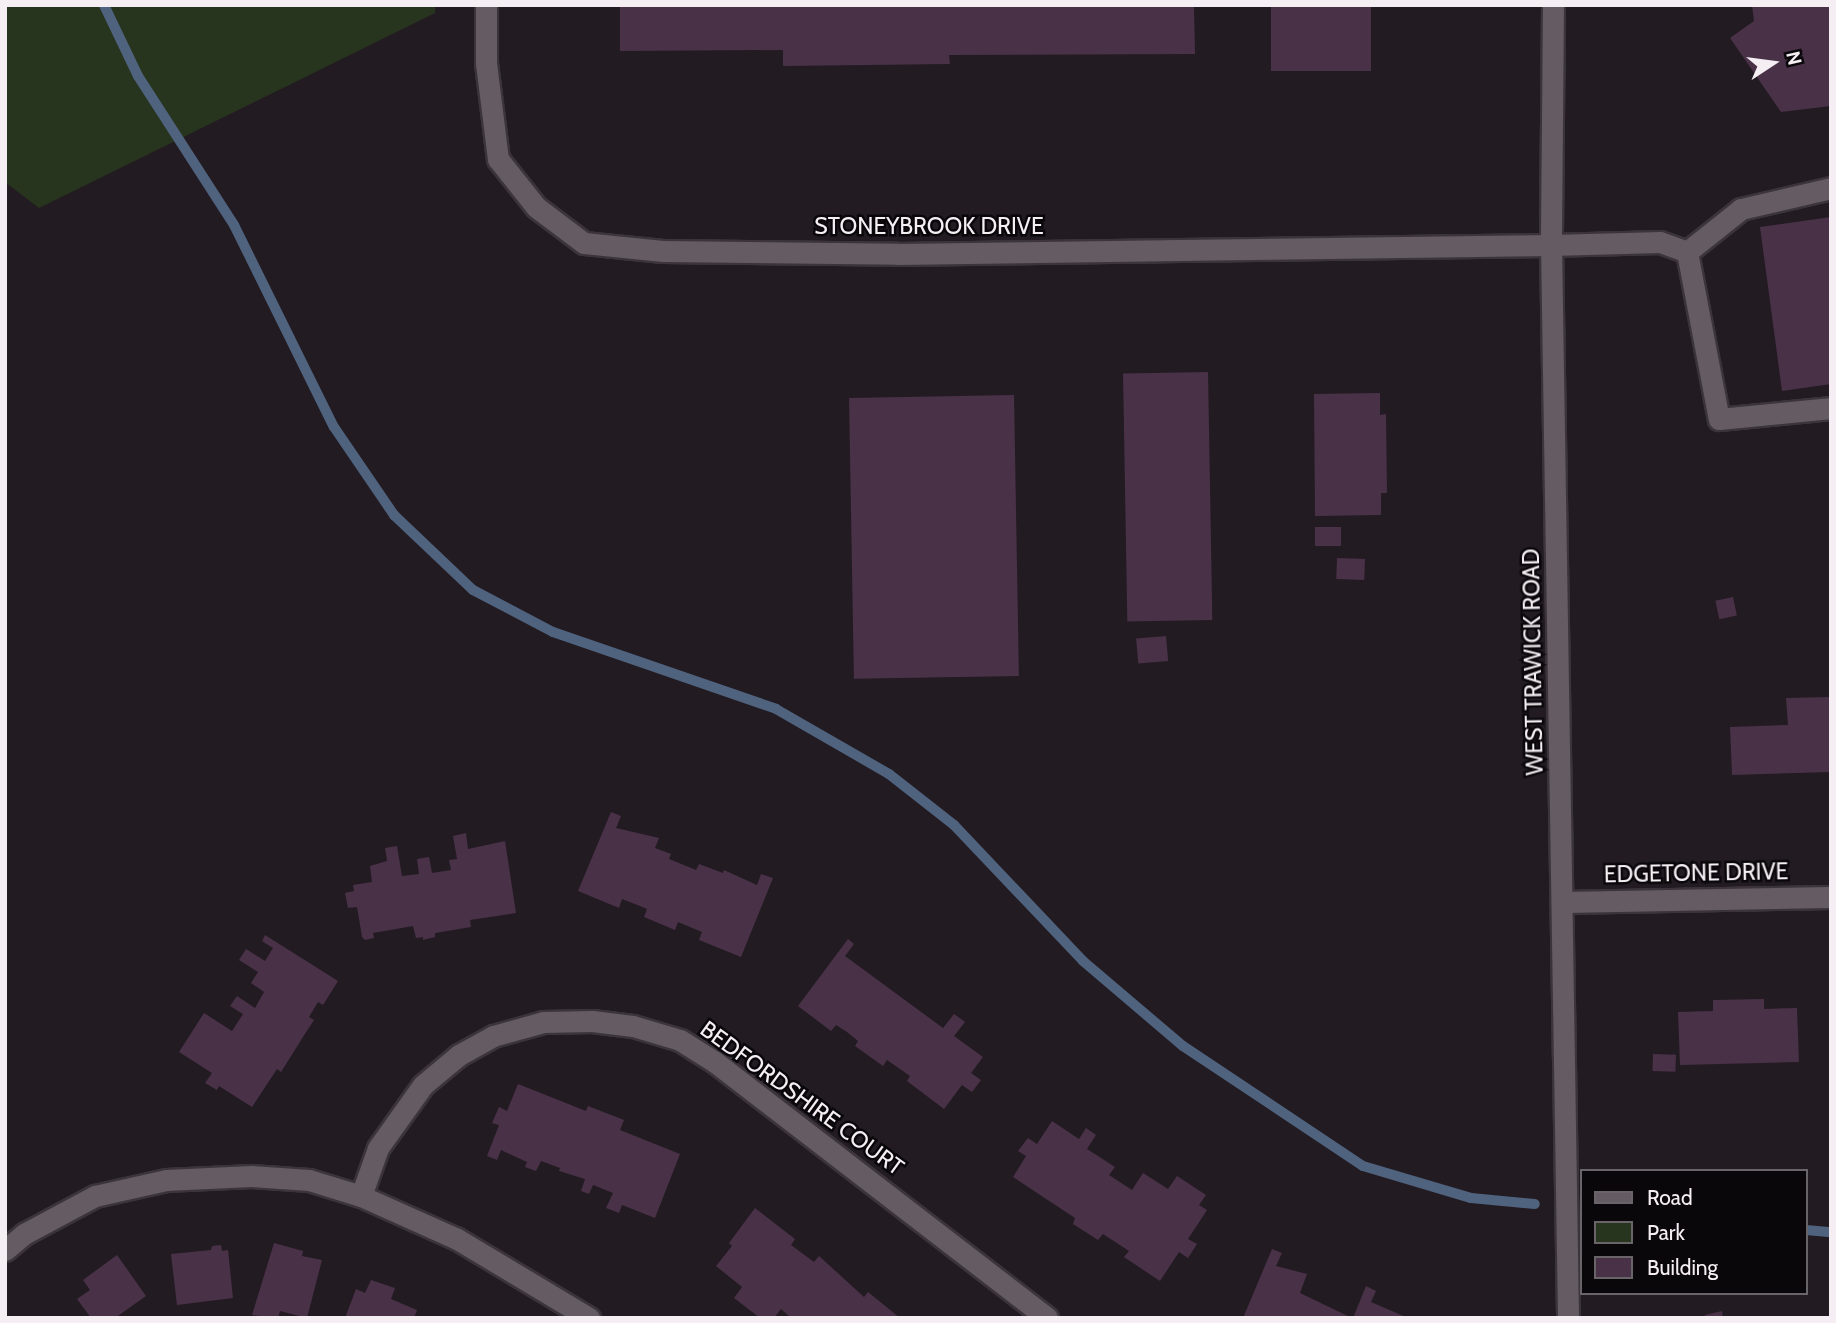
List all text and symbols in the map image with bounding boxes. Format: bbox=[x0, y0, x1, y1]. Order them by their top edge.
north arrow bbox=[1738, 28, 1808, 98]
text: N bbox=[1781, 49, 1807, 67]
street label: STONEYBROOK DRIVE bbox=[814, 212, 1044, 240]
street label: WEST TRAWICK ROAD bbox=[1517, 548, 1549, 776]
street label: EDGETONE DRIVE bbox=[1604, 858, 1788, 888]
street label: BEDFORDSHIRE COURT bbox=[695, 1015, 909, 1181]
legend bbox=[1580, 1169, 1808, 1295]
text: Road bbox=[1647, 1185, 1693, 1210]
text: Park bbox=[1647, 1220, 1685, 1245]
text: Building bbox=[1647, 1255, 1718, 1280]

